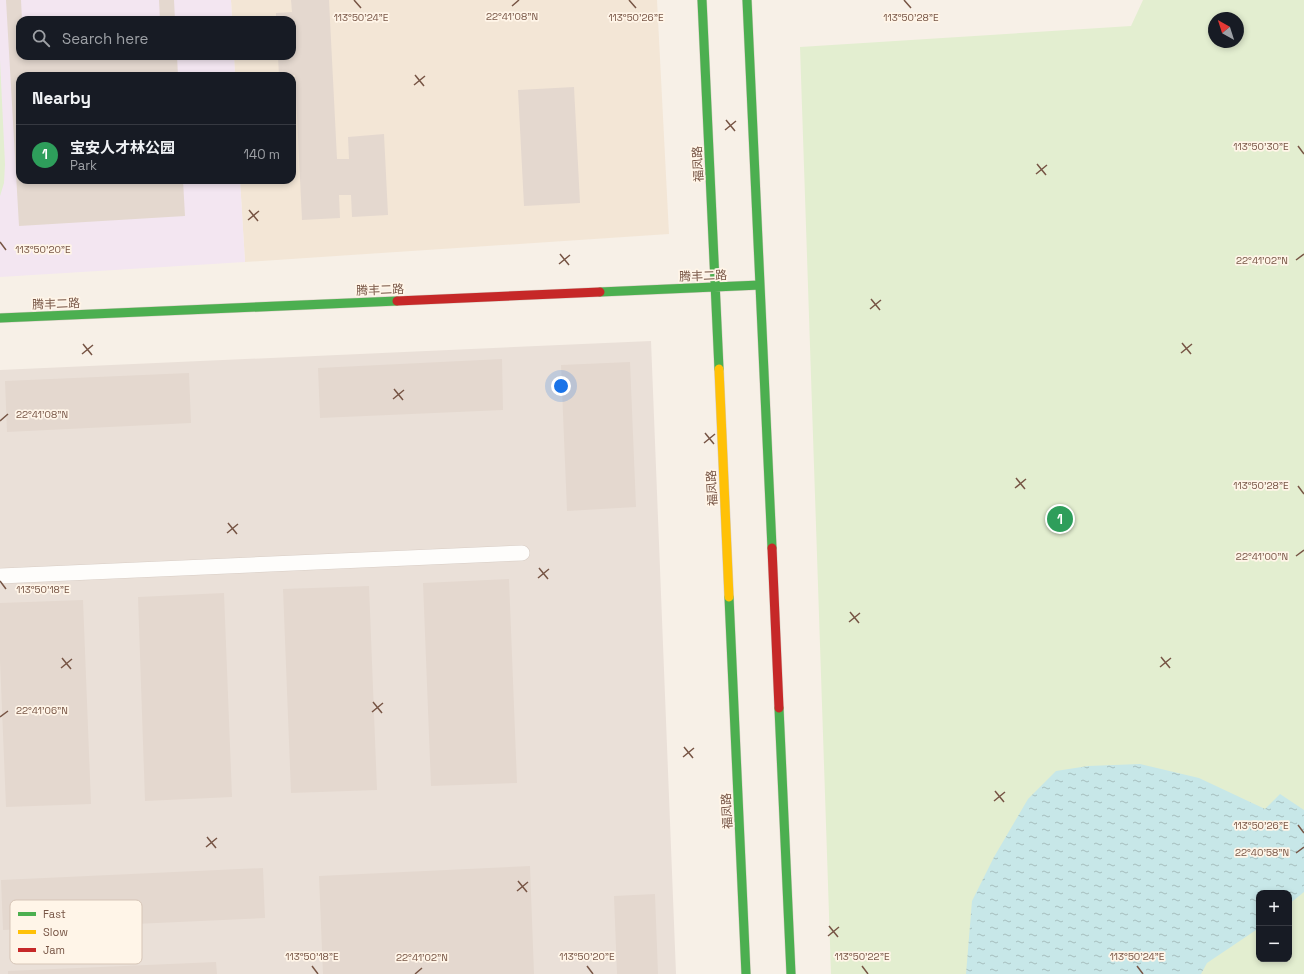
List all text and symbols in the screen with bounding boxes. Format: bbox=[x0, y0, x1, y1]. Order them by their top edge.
text: 22°41'08"N bbox=[486, 10, 538, 23]
text: 113°50'24"E bbox=[334, 11, 389, 24]
text: 113°50'26"E bbox=[608, 11, 664, 24]
text: 113°50'28"E bbox=[883, 11, 939, 24]
north arrow bbox=[1208, 12, 1244, 48]
search box bbox=[16, 16, 296, 60]
icon: search bbox=[30, 27, 52, 49]
text: Search here bbox=[62, 29, 148, 48]
text: Nearby bbox=[32, 87, 91, 109]
text: 宝安人才林公园 bbox=[70, 138, 175, 157]
text: 113°50'30"E bbox=[1233, 140, 1289, 153]
text: 1 bbox=[42, 146, 48, 163]
text: 140 m bbox=[244, 146, 280, 163]
street label: 福凤路 bbox=[689, 146, 707, 182]
text: Park bbox=[70, 157, 97, 174]
text: 113°50'20"E bbox=[15, 243, 71, 256]
text: 22°41'02"N bbox=[1236, 254, 1288, 267]
street label: 腾丰二路 bbox=[679, 267, 727, 285]
street label: 腾丰二路 bbox=[356, 281, 404, 299]
street label: 腾丰二路 bbox=[32, 295, 80, 313]
your location bbox=[551, 376, 571, 396]
text: 22°41'08"N bbox=[16, 408, 68, 421]
street label: 福凤路 bbox=[703, 470, 721, 506]
text: 113°50'28"E bbox=[1233, 479, 1289, 492]
pin: 1 bbox=[1047, 504, 1073, 534]
text: 22°41'00"N bbox=[1236, 550, 1288, 563]
text: 113°50'18"E bbox=[16, 583, 70, 596]
text: 22°41'06"N bbox=[16, 704, 68, 717]
street label: 福凤路 bbox=[718, 793, 736, 829]
text: 113°50'26"E bbox=[1233, 819, 1289, 832]
text: 22°40'58"N bbox=[1235, 846, 1289, 859]
map controls bbox=[1256, 890, 1292, 962]
button: + bbox=[1256, 890, 1292, 926]
legend bbox=[10, 900, 142, 964]
text: Fast bbox=[43, 907, 66, 921]
text: Slow bbox=[43, 925, 68, 939]
button: − bbox=[1256, 926, 1292, 962]
text: Jam bbox=[43, 943, 65, 957]
text: 113°50'18"E bbox=[285, 950, 339, 963]
text: 113°50'20"E bbox=[559, 950, 615, 963]
text: 113°50'22"E bbox=[834, 950, 890, 963]
text: 113°50'24"E bbox=[1110, 950, 1165, 963]
text: 22°41'02"N bbox=[396, 951, 448, 964]

